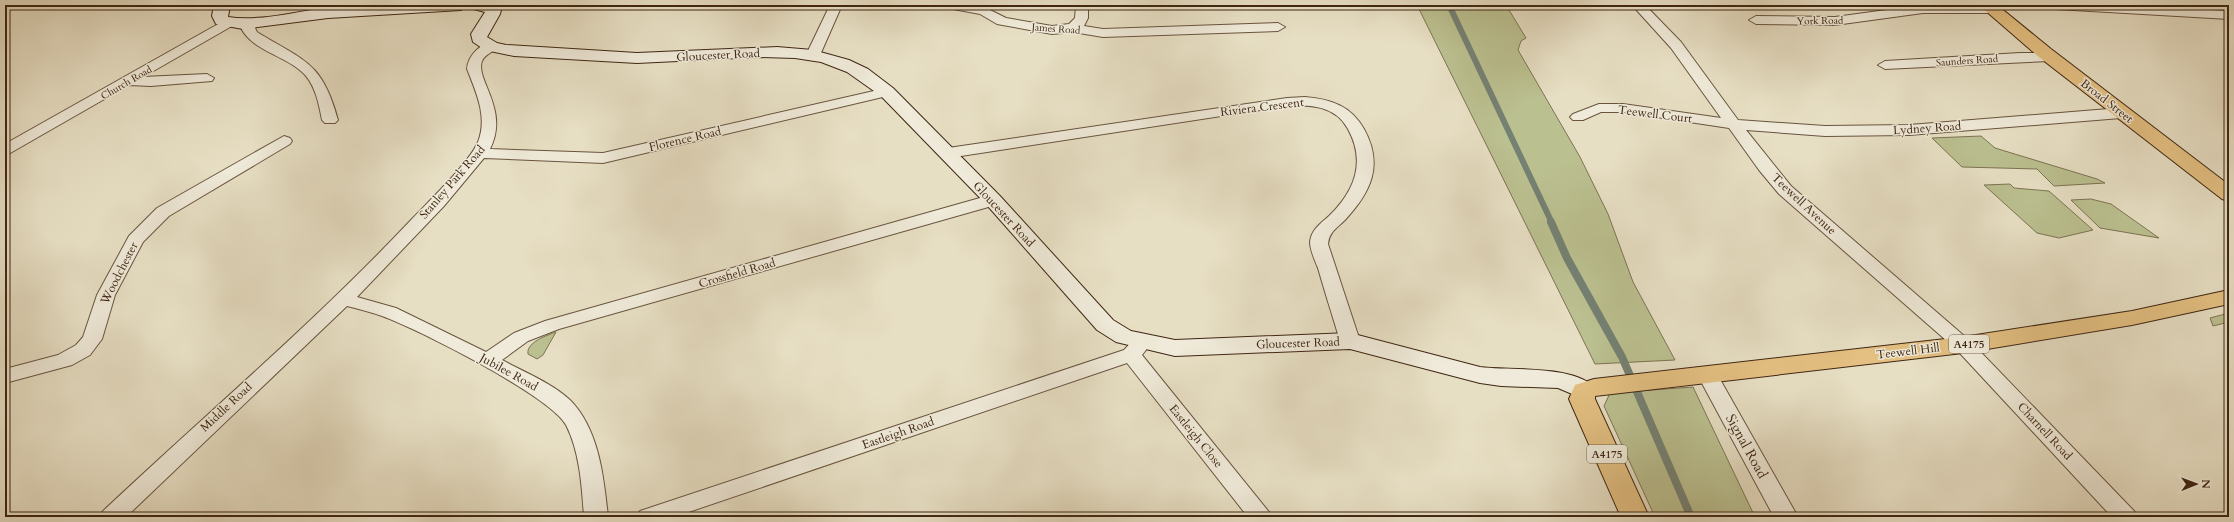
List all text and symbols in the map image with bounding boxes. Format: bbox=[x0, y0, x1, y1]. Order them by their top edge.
street label: York Road bbox=[1797, 14, 1844, 28]
street label: James Road bbox=[1029, 20, 1081, 38]
street label: Gloucester Road bbox=[676, 45, 761, 65]
street label: Saunders Road bbox=[1936, 52, 1999, 70]
street label: Church Road bbox=[98, 62, 155, 103]
street label: Broad Street bbox=[2077, 75, 2137, 127]
street label: Riviera Crescent bbox=[1219, 94, 1305, 120]
street label: Teewell Court bbox=[1617, 102, 1693, 127]
street label: Lydney Road bbox=[1892, 118, 1962, 138]
street label: Florence Road bbox=[647, 123, 723, 155]
street label: Stanley Park Road bbox=[416, 141, 489, 222]
street label: Teewell Avenue bbox=[1768, 170, 1840, 238]
street label: Gloucester Road bbox=[970, 178, 1039, 251]
street label: Woodchester bbox=[96, 239, 142, 308]
street label: Crossfield Road bbox=[697, 254, 778, 292]
street label: Gloucester Road bbox=[1256, 334, 1341, 352]
road number: A4175 bbox=[1949, 335, 1989, 353]
street label: Teewell Hill bbox=[1875, 339, 1941, 363]
street label: Jubilee Road bbox=[475, 349, 541, 395]
street label: Middle Road bbox=[197, 378, 256, 435]
street label: Charnell Road bbox=[2014, 399, 2076, 464]
street label: Eastleigh Close bbox=[1166, 401, 1226, 471]
street label: Signal Road bbox=[1721, 411, 1772, 482]
street label: Eastleigh Road bbox=[860, 413, 937, 453]
road number: A4175 bbox=[1587, 445, 1627, 463]
north arrow bbox=[2176, 464, 2216, 504]
text: N bbox=[2198, 479, 2213, 489]

